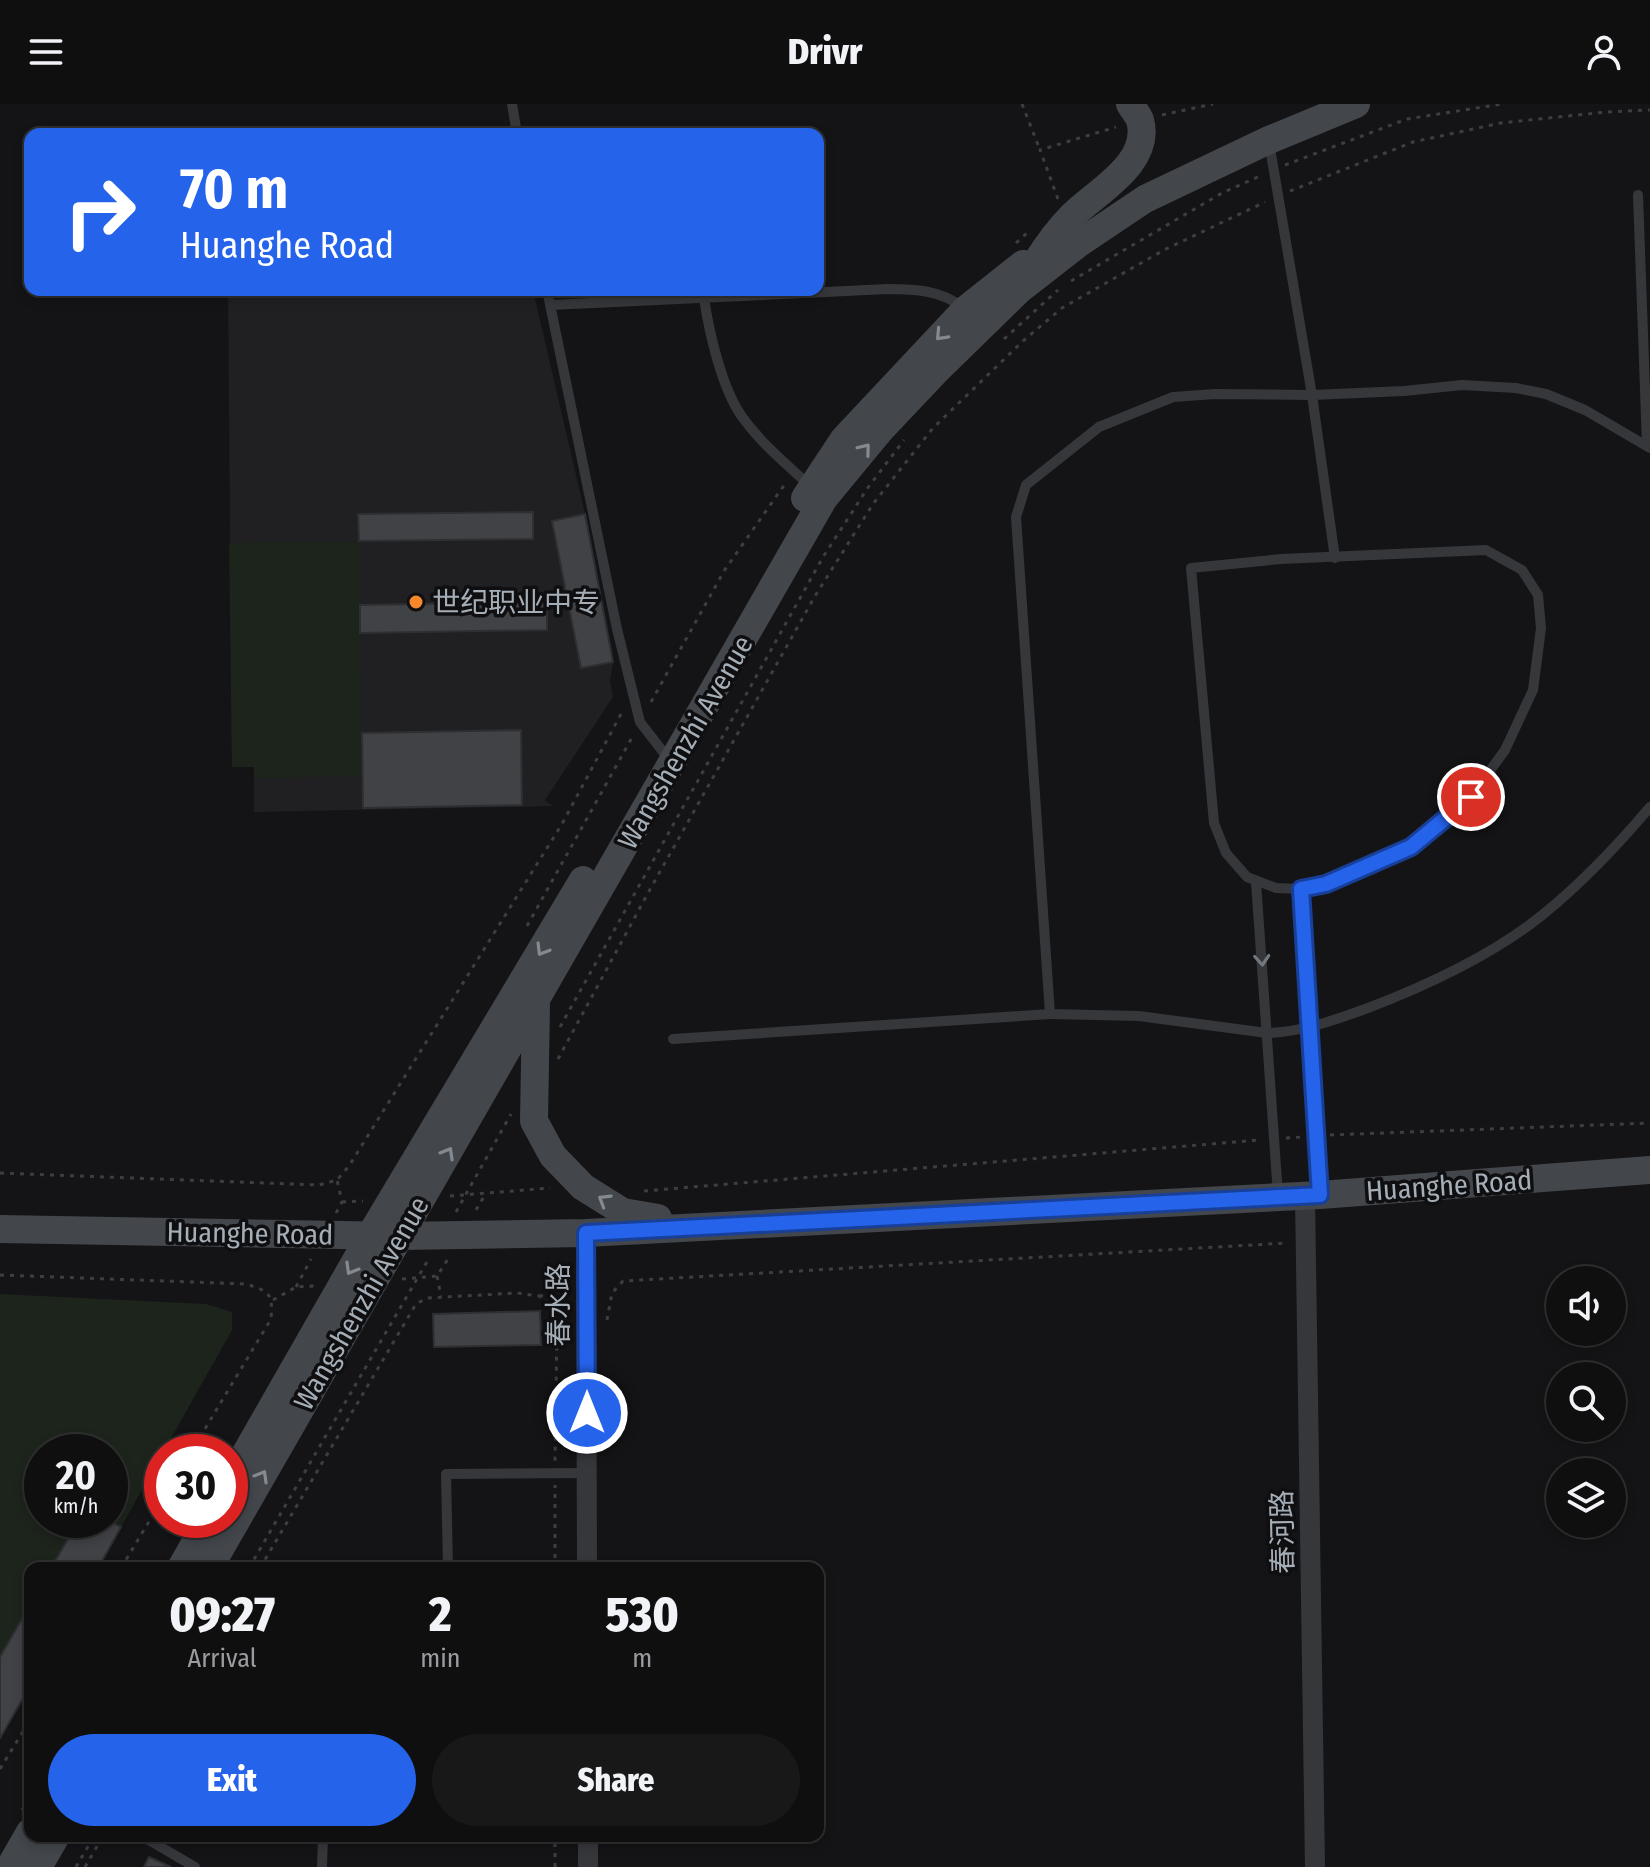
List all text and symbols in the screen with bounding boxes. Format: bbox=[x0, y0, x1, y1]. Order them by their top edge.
icon: menu bbox=[24, 30, 68, 74]
text: Drivr bbox=[788, 30, 862, 74]
icon: person bbox=[1582, 30, 1626, 74]
text: 70 m bbox=[180, 156, 288, 223]
icon: right bbox=[48, 160, 152, 264]
text: Huanghe Road bbox=[180, 224, 394, 268]
one-way arrow bbox=[936, 326, 951, 340]
one-way arrow bbox=[855, 443, 870, 458]
place label: 世纪职业中专 bbox=[432, 586, 600, 619]
marker: 世纪职业中专 bbox=[407, 593, 425, 611]
street label: Wangshenzhi Avenue bbox=[611, 630, 760, 855]
pin bbox=[1437, 763, 1505, 831]
icon: arrive bbox=[1449, 775, 1493, 819]
one-way arrow bbox=[536, 941, 552, 956]
one-way arrow bbox=[1253, 954, 1270, 967]
one-way arrow bbox=[438, 1148, 454, 1162]
street label: Huanghe Road bbox=[1365, 1163, 1533, 1208]
street label: Wangshenzhi Avenue bbox=[287, 1191, 436, 1416]
one-way arrow bbox=[599, 1195, 613, 1210]
street label: Huanghe Road bbox=[166, 1216, 334, 1251]
one-way arrow bbox=[345, 1260, 361, 1275]
street label: 春水路 bbox=[542, 1263, 575, 1347]
map controls bbox=[1546, 1266, 1626, 1538]
button: sound bbox=[1546, 1266, 1626, 1346]
button: search bbox=[1546, 1362, 1626, 1442]
position arrow bbox=[545, 1371, 629, 1455]
speed limit sign: 30 bbox=[144, 1434, 248, 1538]
text: 20 bbox=[56, 1452, 96, 1500]
button: layers bbox=[1546, 1458, 1626, 1538]
one-way arrow bbox=[252, 1470, 268, 1485]
street label: 春河路 bbox=[1265, 1490, 1300, 1574]
text: km/h bbox=[54, 1494, 98, 1518]
text: 09:27 bbox=[169, 1586, 275, 1644]
text: 2 bbox=[429, 1586, 452, 1644]
text: 530 bbox=[606, 1586, 679, 1644]
text: Arrival bbox=[188, 1643, 257, 1674]
text: min bbox=[420, 1643, 460, 1674]
text: m bbox=[632, 1643, 652, 1674]
button: Exit bbox=[48, 1734, 416, 1826]
button: Share bbox=[432, 1734, 800, 1826]

